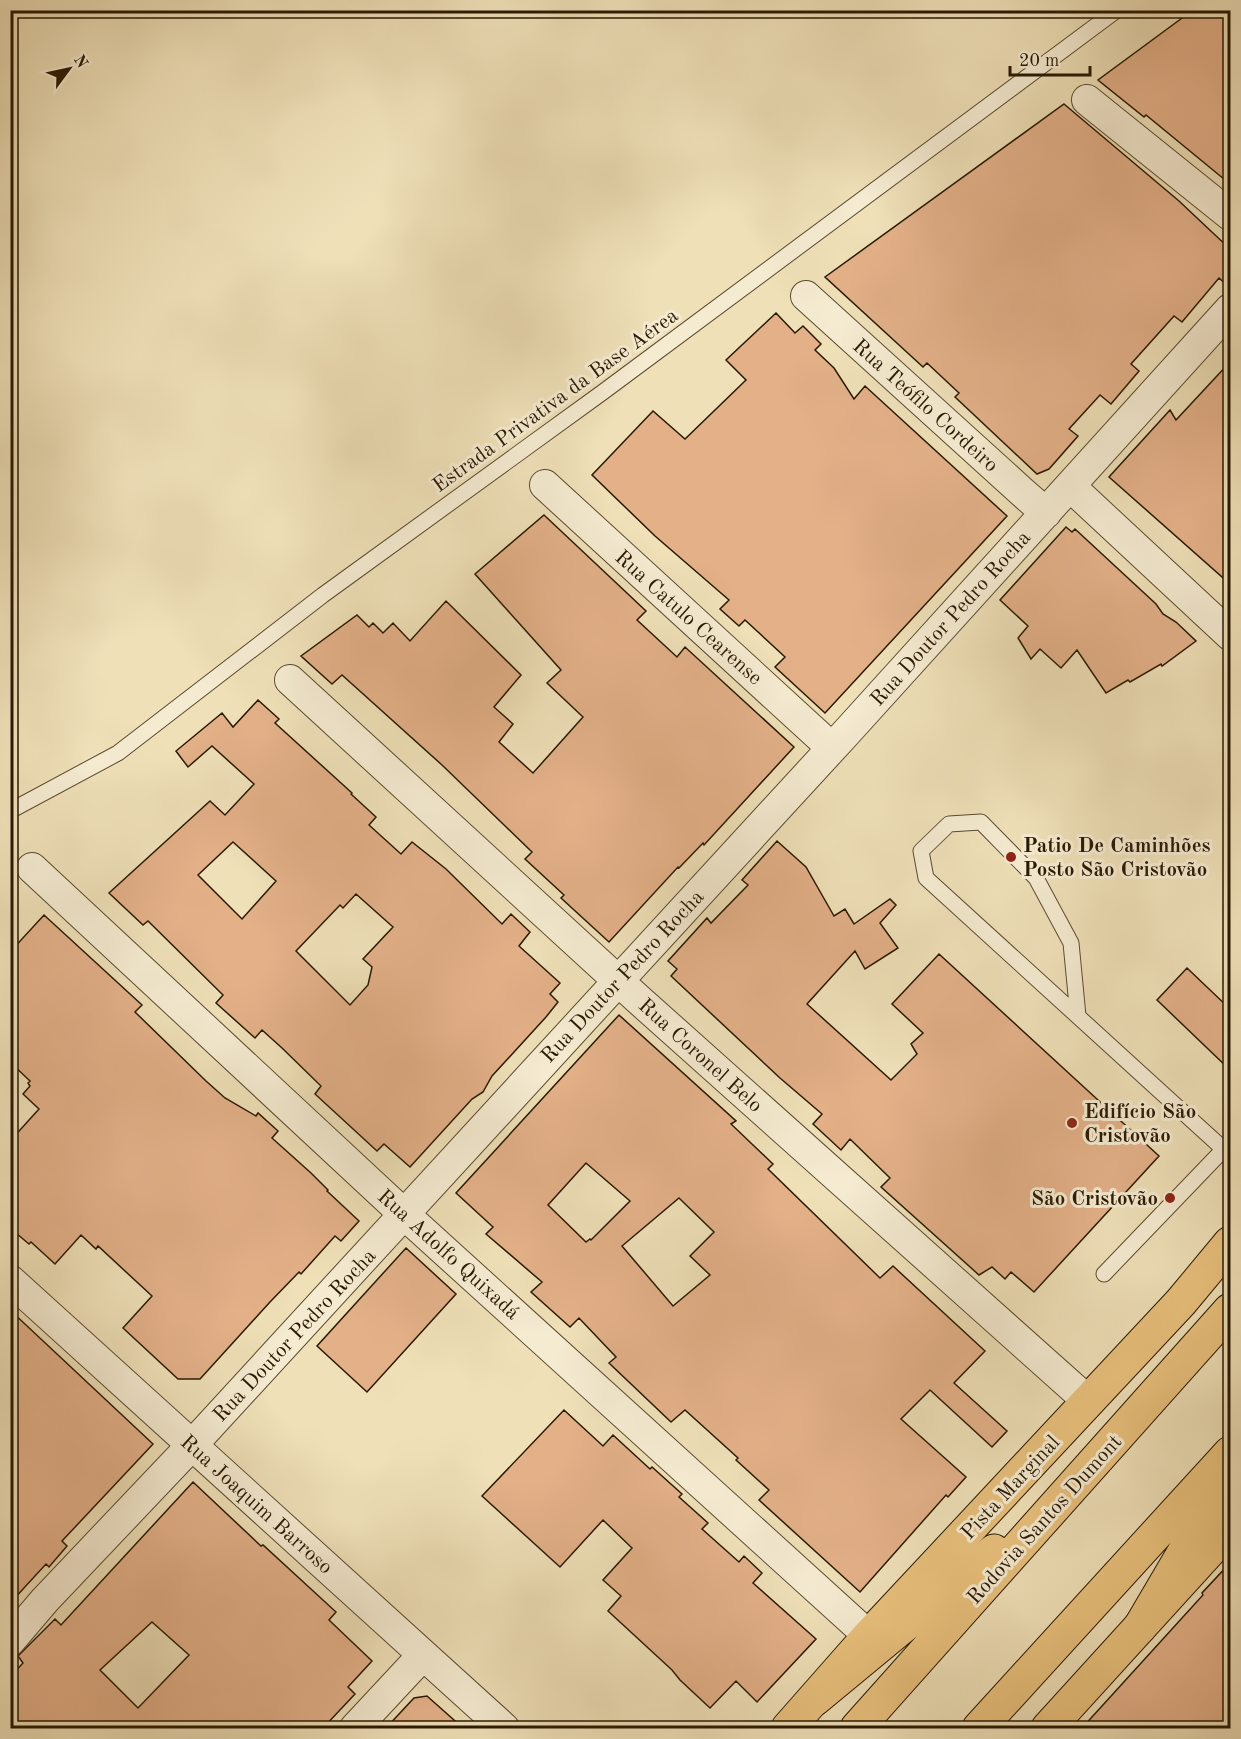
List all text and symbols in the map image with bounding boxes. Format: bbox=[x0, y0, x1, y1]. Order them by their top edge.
north arrow bbox=[39, 39, 99, 99]
scale bar bbox=[1010, 39, 1090, 77]
text: N bbox=[70, 52, 90, 72]
text: 20 m bbox=[1019, 52, 1059, 70]
street label: Estrada Privativa da Base Aérea bbox=[429, 305, 682, 497]
street label: Rua Teófilo Cordeiro bbox=[848, 336, 1002, 477]
street label: Rua Doutor Pedro Rocha bbox=[867, 527, 1035, 711]
street label: Rua Catulo Cearense bbox=[610, 547, 766, 689]
place label: Patio De Caminhões Posto São Cristovão bbox=[1023, 836, 1211, 881]
marker: Patio De Caminhões Posto São Cristovão bbox=[1004, 850, 1018, 864]
street label: Rua Doutor Pedro Rocha bbox=[538, 887, 708, 1068]
street label: Rua Coronel Belo bbox=[634, 995, 766, 1117]
place label: Edifício São Cristovão bbox=[1084, 1102, 1196, 1147]
marker: Edifício São Cristovão bbox=[1065, 1116, 1079, 1130]
street label: Rua Adolfo Quixadá bbox=[373, 1186, 523, 1324]
place label: São Cristovão bbox=[1031, 1189, 1158, 1210]
marker: São Cristovão bbox=[1163, 1191, 1177, 1205]
street label: Rua Doutor Pedro Rocha bbox=[210, 1246, 380, 1427]
street label: Rodovia Santos Dumont bbox=[964, 1431, 1126, 1609]
street label: Rua Joaquim Barroso bbox=[176, 1432, 336, 1579]
street label: Pista Marginal bbox=[958, 1432, 1065, 1544]

